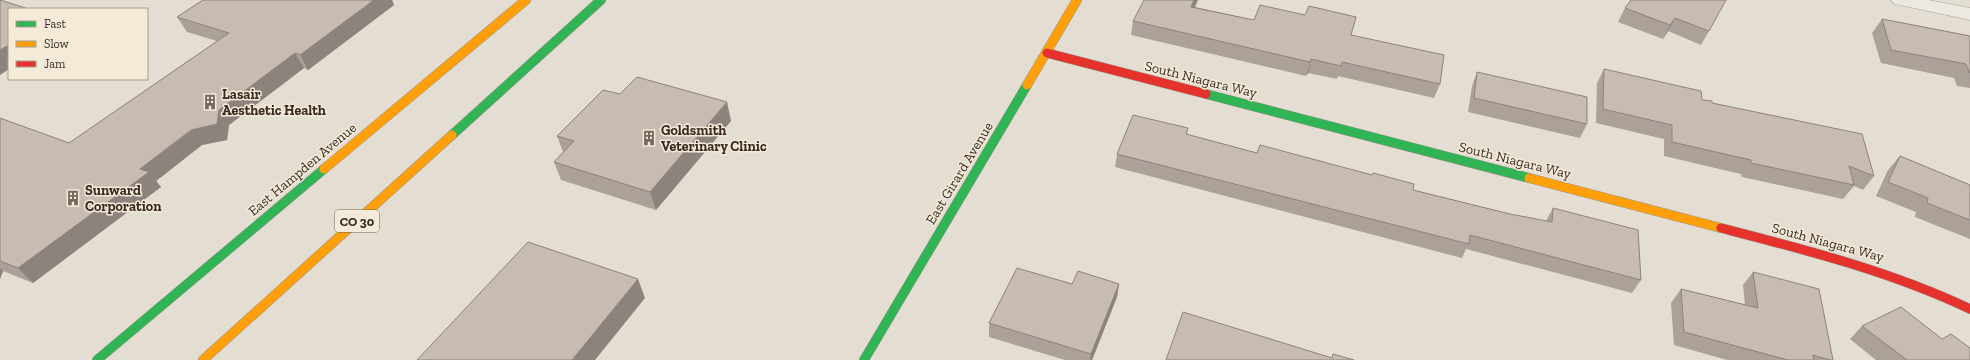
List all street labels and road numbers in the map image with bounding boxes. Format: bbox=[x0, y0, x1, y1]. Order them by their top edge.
street label: South Niagara Way bbox=[1143, 57, 1260, 102]
street label: East Hampden Avenue bbox=[245, 119, 360, 220]
street label: East Girard Avenue bbox=[922, 119, 997, 228]
street label: South Niagara Way bbox=[1457, 138, 1574, 183]
road number: CO 30 bbox=[335, 210, 379, 232]
street label: South Niagara Way bbox=[1770, 219, 1887, 266]

